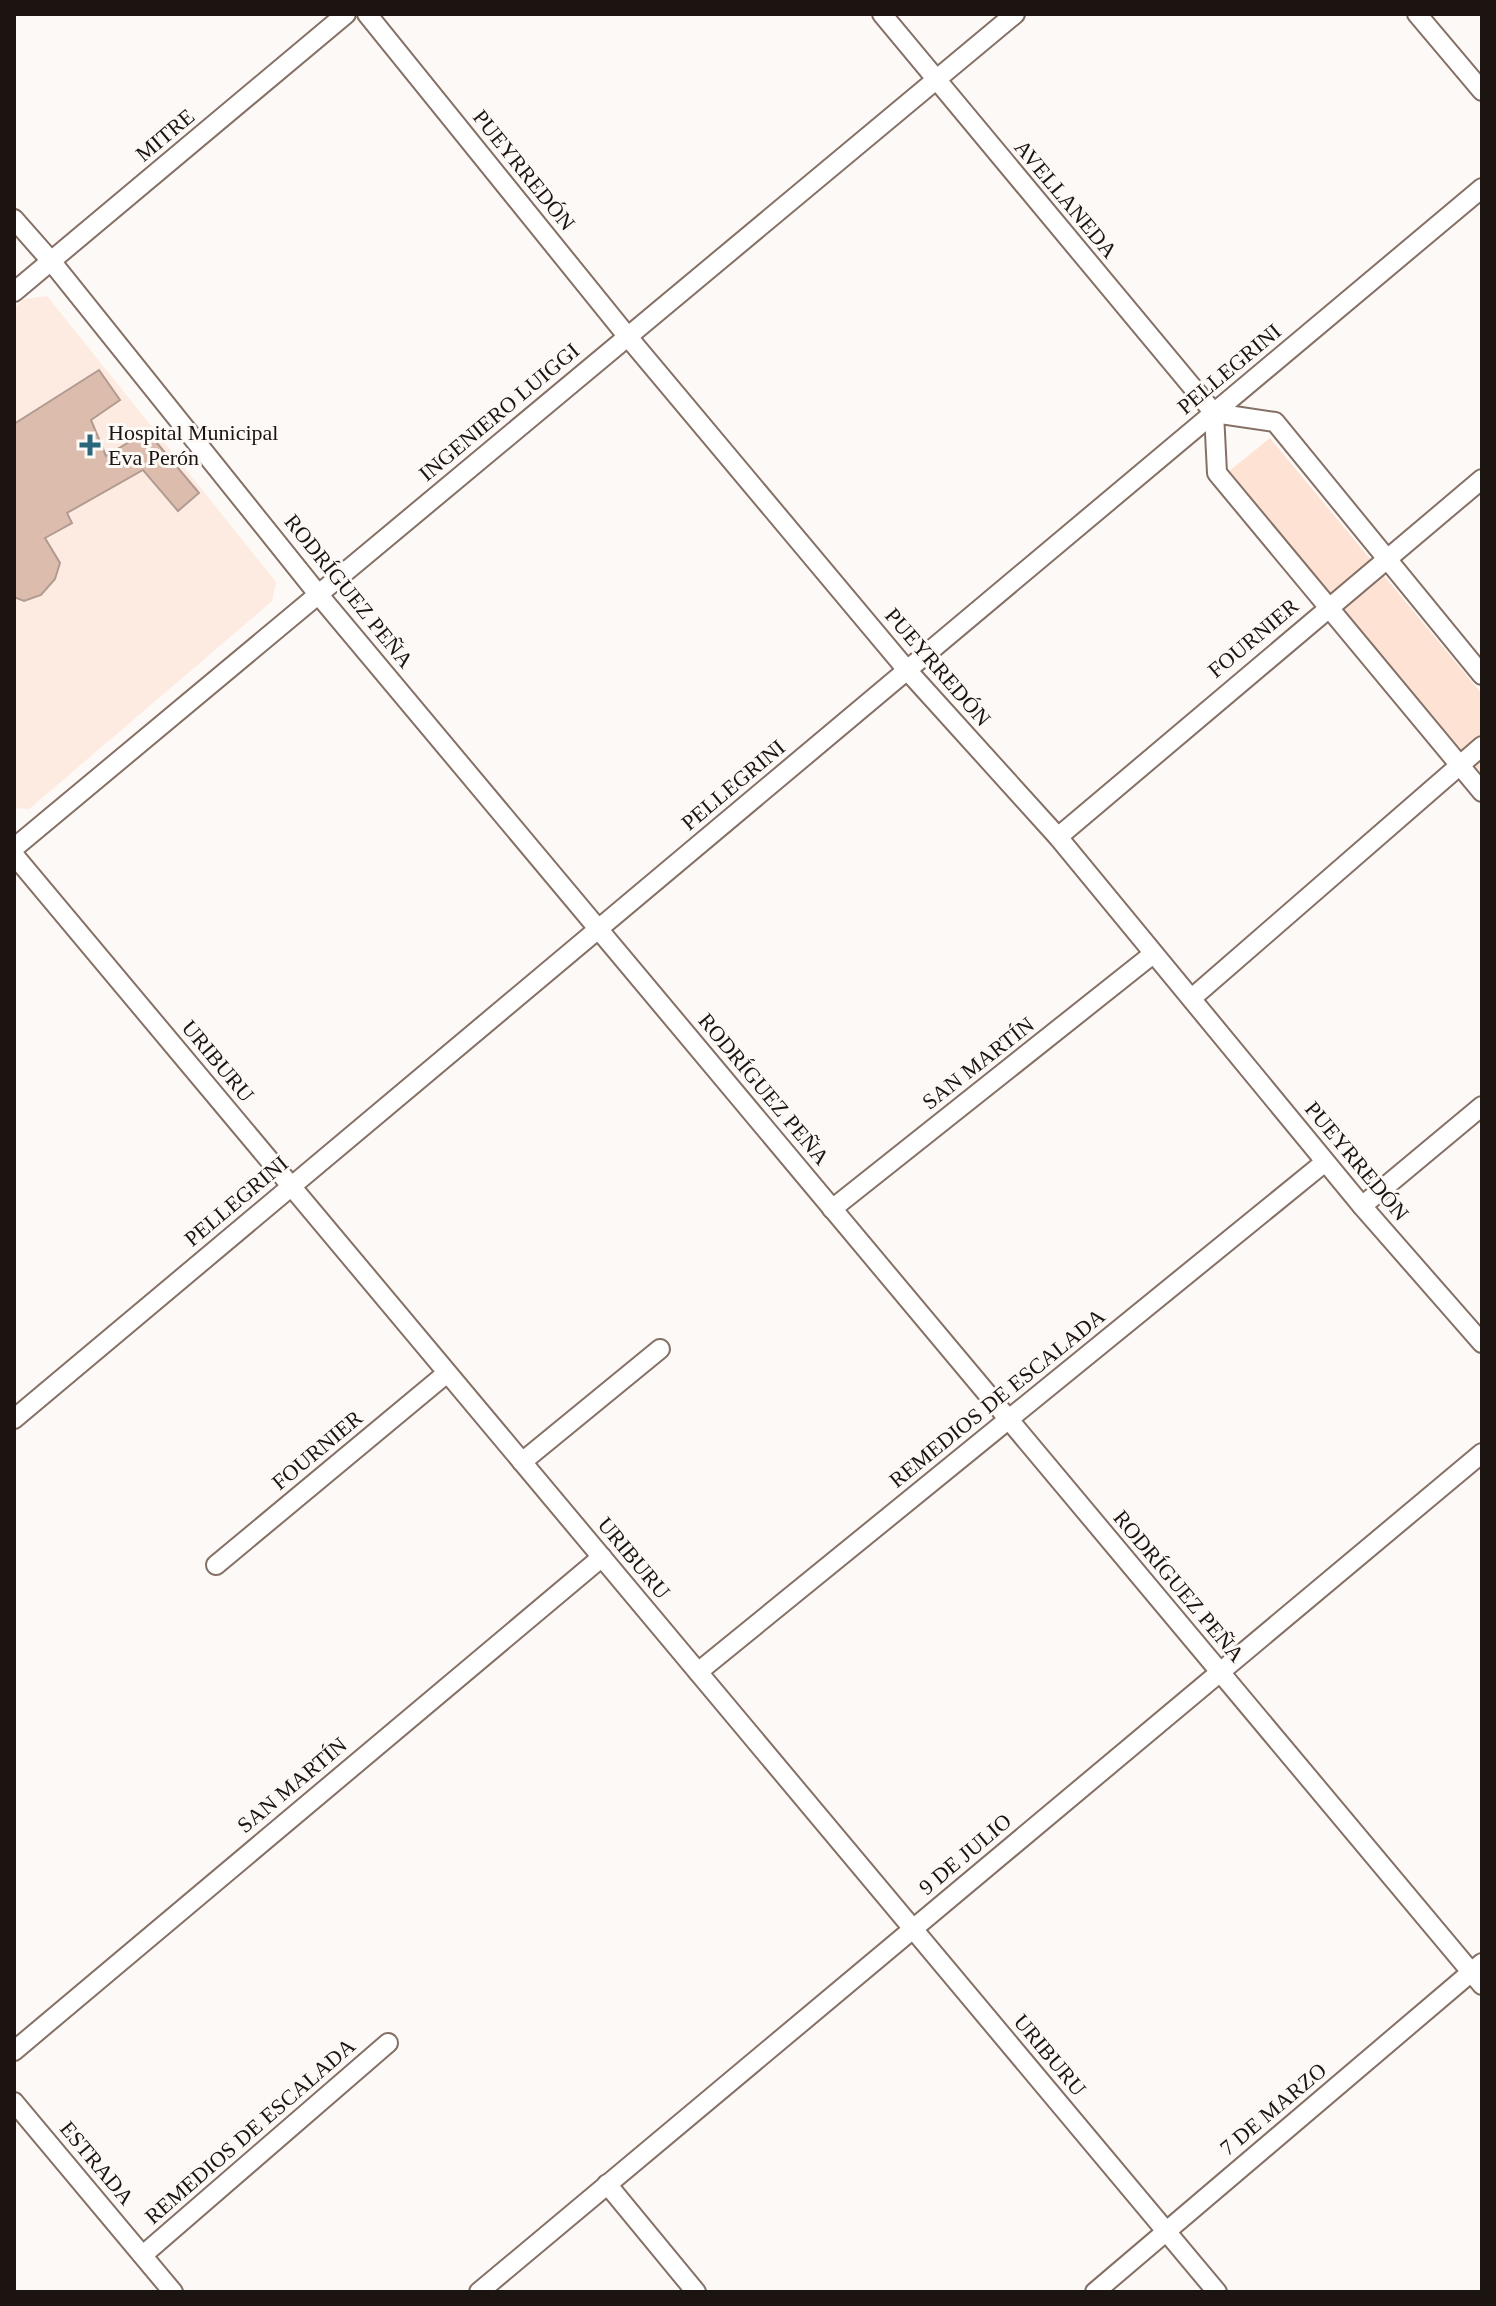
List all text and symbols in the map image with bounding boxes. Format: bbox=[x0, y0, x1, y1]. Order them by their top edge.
street label: MITRE bbox=[131, 103, 199, 167]
street label: PUEYRREDÓN bbox=[468, 105, 580, 235]
street label: AVELLANEDA bbox=[1009, 135, 1123, 263]
street label: PELLEGRINI bbox=[1172, 319, 1286, 419]
street label: INGENIERO LUIGGI bbox=[414, 338, 584, 486]
place label: Hospital Municipal Eva Perón bbox=[108, 420, 278, 470]
marker: Hospital Municipal Eva Perón bbox=[79, 434, 101, 456]
street label: RODRÍGUEZ PEÑA bbox=[279, 509, 419, 673]
street label: FOURNIER bbox=[1203, 593, 1303, 683]
street label: PUEYRREDÓN bbox=[880, 603, 996, 731]
street label: PELLEGRINI bbox=[676, 735, 790, 835]
street label: RODRÍGUEZ PEÑA bbox=[693, 1008, 835, 1170]
street label: SAN MARTÍN bbox=[917, 1012, 1039, 1114]
street label: URIBURU bbox=[177, 1015, 259, 1107]
street label: PUEYRREDÓN bbox=[1300, 1096, 1414, 1226]
street label: PELLEGRINI bbox=[179, 1151, 293, 1251]
street label: REMEDIOS DE ESCALADA bbox=[884, 1303, 1110, 1493]
street label: FOURNIER bbox=[267, 1405, 367, 1495]
street label: RODRÍGUEZ PEÑA bbox=[1108, 1505, 1250, 1667]
street label: URIBURU bbox=[593, 1512, 675, 1604]
street label: SAN MARTÍN bbox=[232, 1732, 352, 1838]
street label: 9 DE JULIO bbox=[914, 1808, 1016, 1900]
street label: URIBURU bbox=[1009, 2009, 1091, 2101]
street label: REMEDIOS DE ESCALADA bbox=[140, 2033, 360, 2229]
street label: 7 DE MARZO bbox=[1215, 2057, 1331, 2161]
street label: ESTRADA bbox=[55, 2116, 139, 2210]

